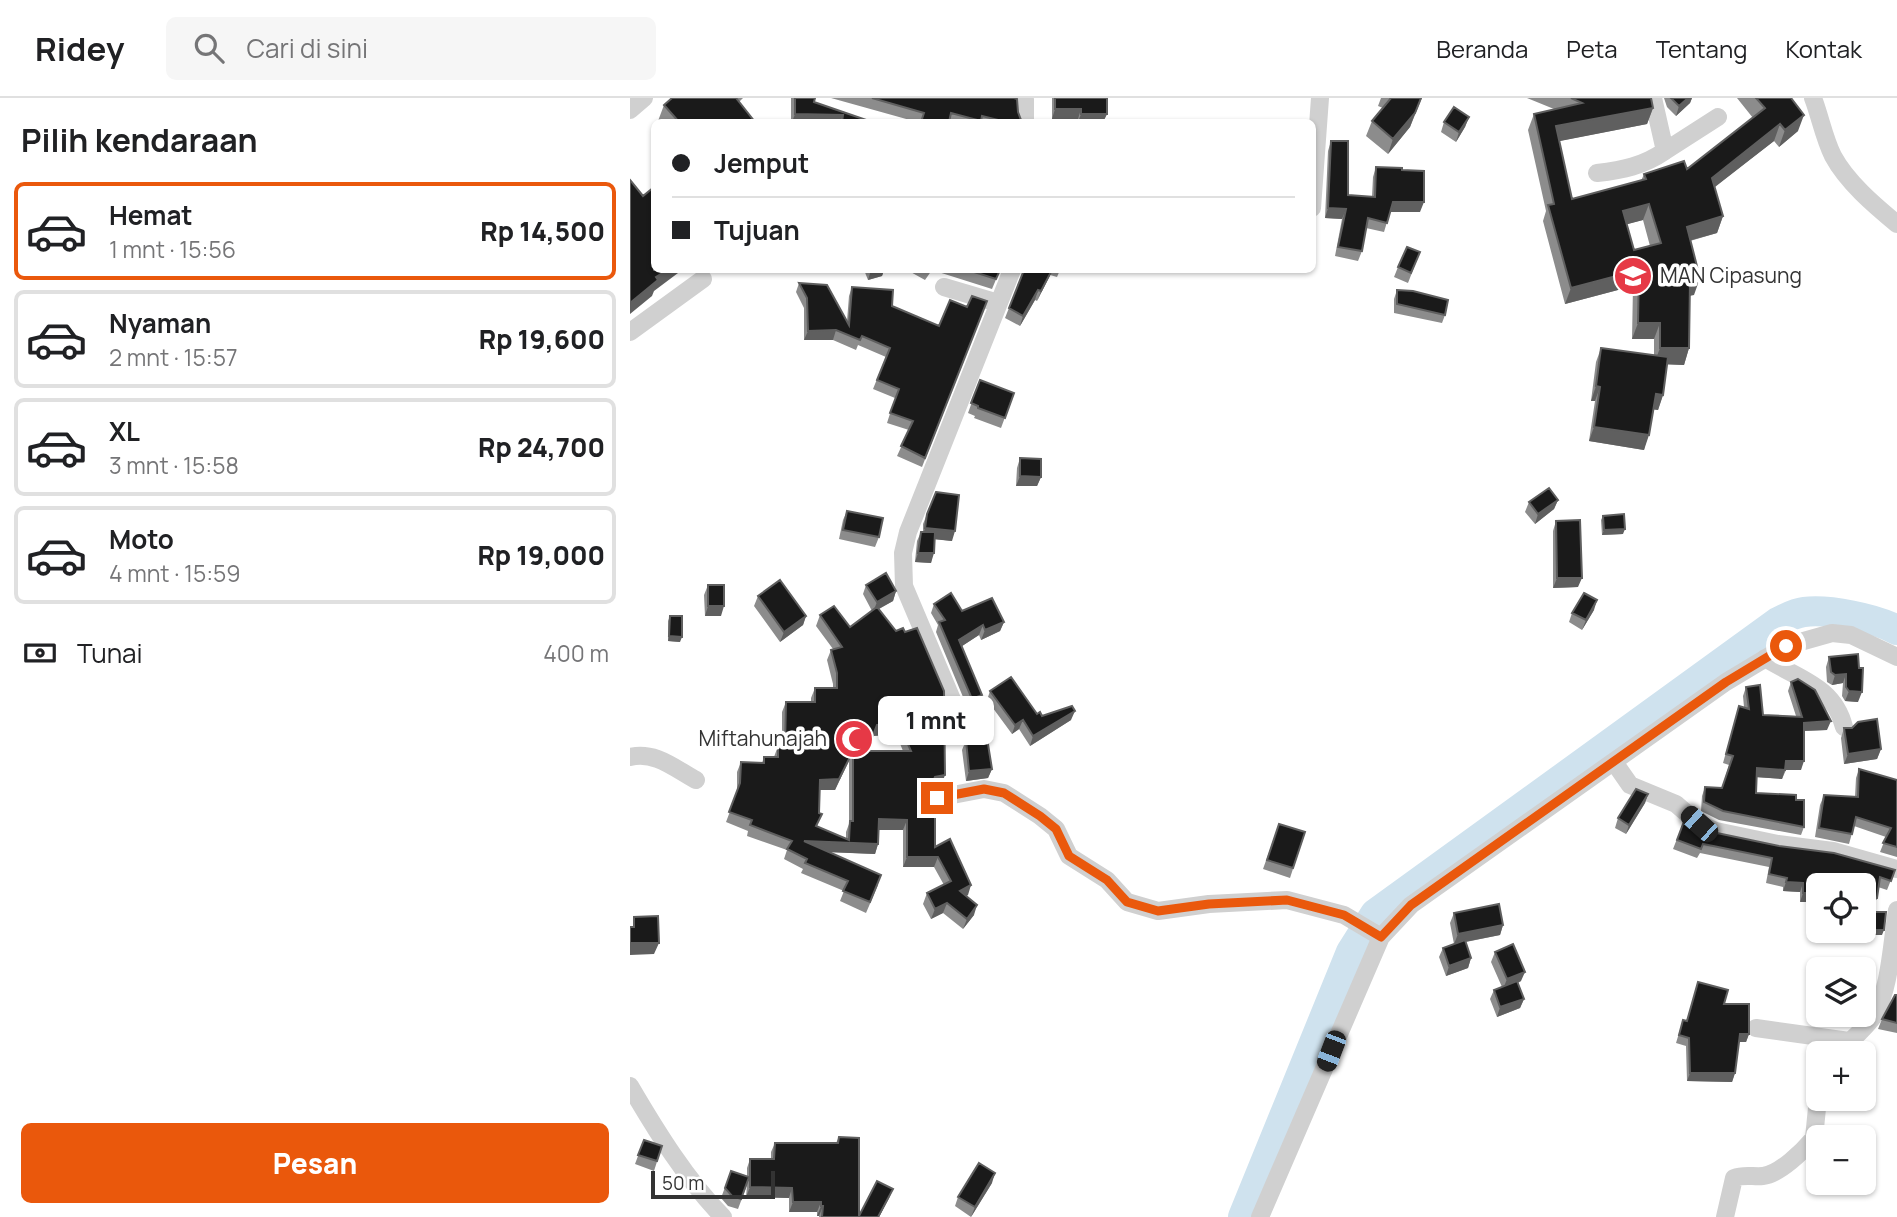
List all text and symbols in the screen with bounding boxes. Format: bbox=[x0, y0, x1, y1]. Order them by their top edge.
search box bbox=[166, 17, 656, 80]
text: Ridey bbox=[35, 26, 124, 71]
icon: search bbox=[190, 29, 228, 67]
text: Cari di sini bbox=[246, 30, 368, 66]
text: Beranda bbox=[1436, 32, 1528, 65]
text: Peta bbox=[1566, 32, 1618, 65]
text: Tentang bbox=[1656, 32, 1747, 65]
text: Kontak bbox=[1785, 32, 1862, 65]
text: Pilih kendaraan bbox=[21, 118, 258, 162]
text: Jemput bbox=[714, 145, 809, 181]
text: Hemat bbox=[109, 197, 193, 233]
icon: car bbox=[25, 200, 88, 263]
text: Tujuan bbox=[714, 212, 800, 248]
text: Rp 14,500 bbox=[480, 213, 605, 249]
text: 1 mnt · 15:56 bbox=[109, 233, 236, 265]
school or university icon: MAN Cipasung bbox=[1612, 255, 1654, 297]
place label: MAN Cipasung bbox=[1660, 261, 1802, 289]
text: Nyaman bbox=[109, 305, 211, 341]
icon: car bbox=[25, 308, 88, 371]
text: Rp 19,600 bbox=[479, 321, 605, 357]
text: 2 mnt · 15:57 bbox=[109, 341, 237, 373]
text: XL bbox=[109, 413, 140, 449]
icon: car bbox=[25, 416, 88, 479]
text: Rp 24,700 bbox=[478, 429, 605, 465]
text: 3 mnt · 15:58 bbox=[109, 449, 239, 481]
text: Moto bbox=[109, 521, 174, 557]
icon: car bbox=[25, 524, 88, 587]
text: Rp 19,000 bbox=[477, 537, 605, 573]
text: 4 mnt · 15:59 bbox=[109, 557, 241, 589]
route start bbox=[1770, 630, 1802, 662]
icon: cash bbox=[21, 634, 59, 672]
text: Tunai bbox=[77, 635, 143, 671]
text: 400 m bbox=[543, 637, 609, 669]
callout: 1 mnt bbox=[879, 696, 995, 746]
text: 1 mnt bbox=[906, 704, 966, 736]
mosque icon: Miftahunajah bbox=[833, 718, 875, 760]
place label: Miftahunajah bbox=[698, 724, 827, 752]
route end bbox=[921, 782, 953, 814]
car bbox=[1677, 802, 1722, 846]
map controls bbox=[1806, 873, 1876, 1195]
button: locate bbox=[1806, 873, 1876, 943]
button: layers bbox=[1806, 957, 1876, 1027]
car bbox=[1314, 1028, 1349, 1074]
button: + bbox=[1806, 1041, 1876, 1111]
button: Pesan bbox=[21, 1123, 609, 1203]
button: − bbox=[1806, 1125, 1876, 1195]
scale bar bbox=[651, 1168, 775, 1200]
text: 50 m bbox=[662, 1170, 704, 1196]

